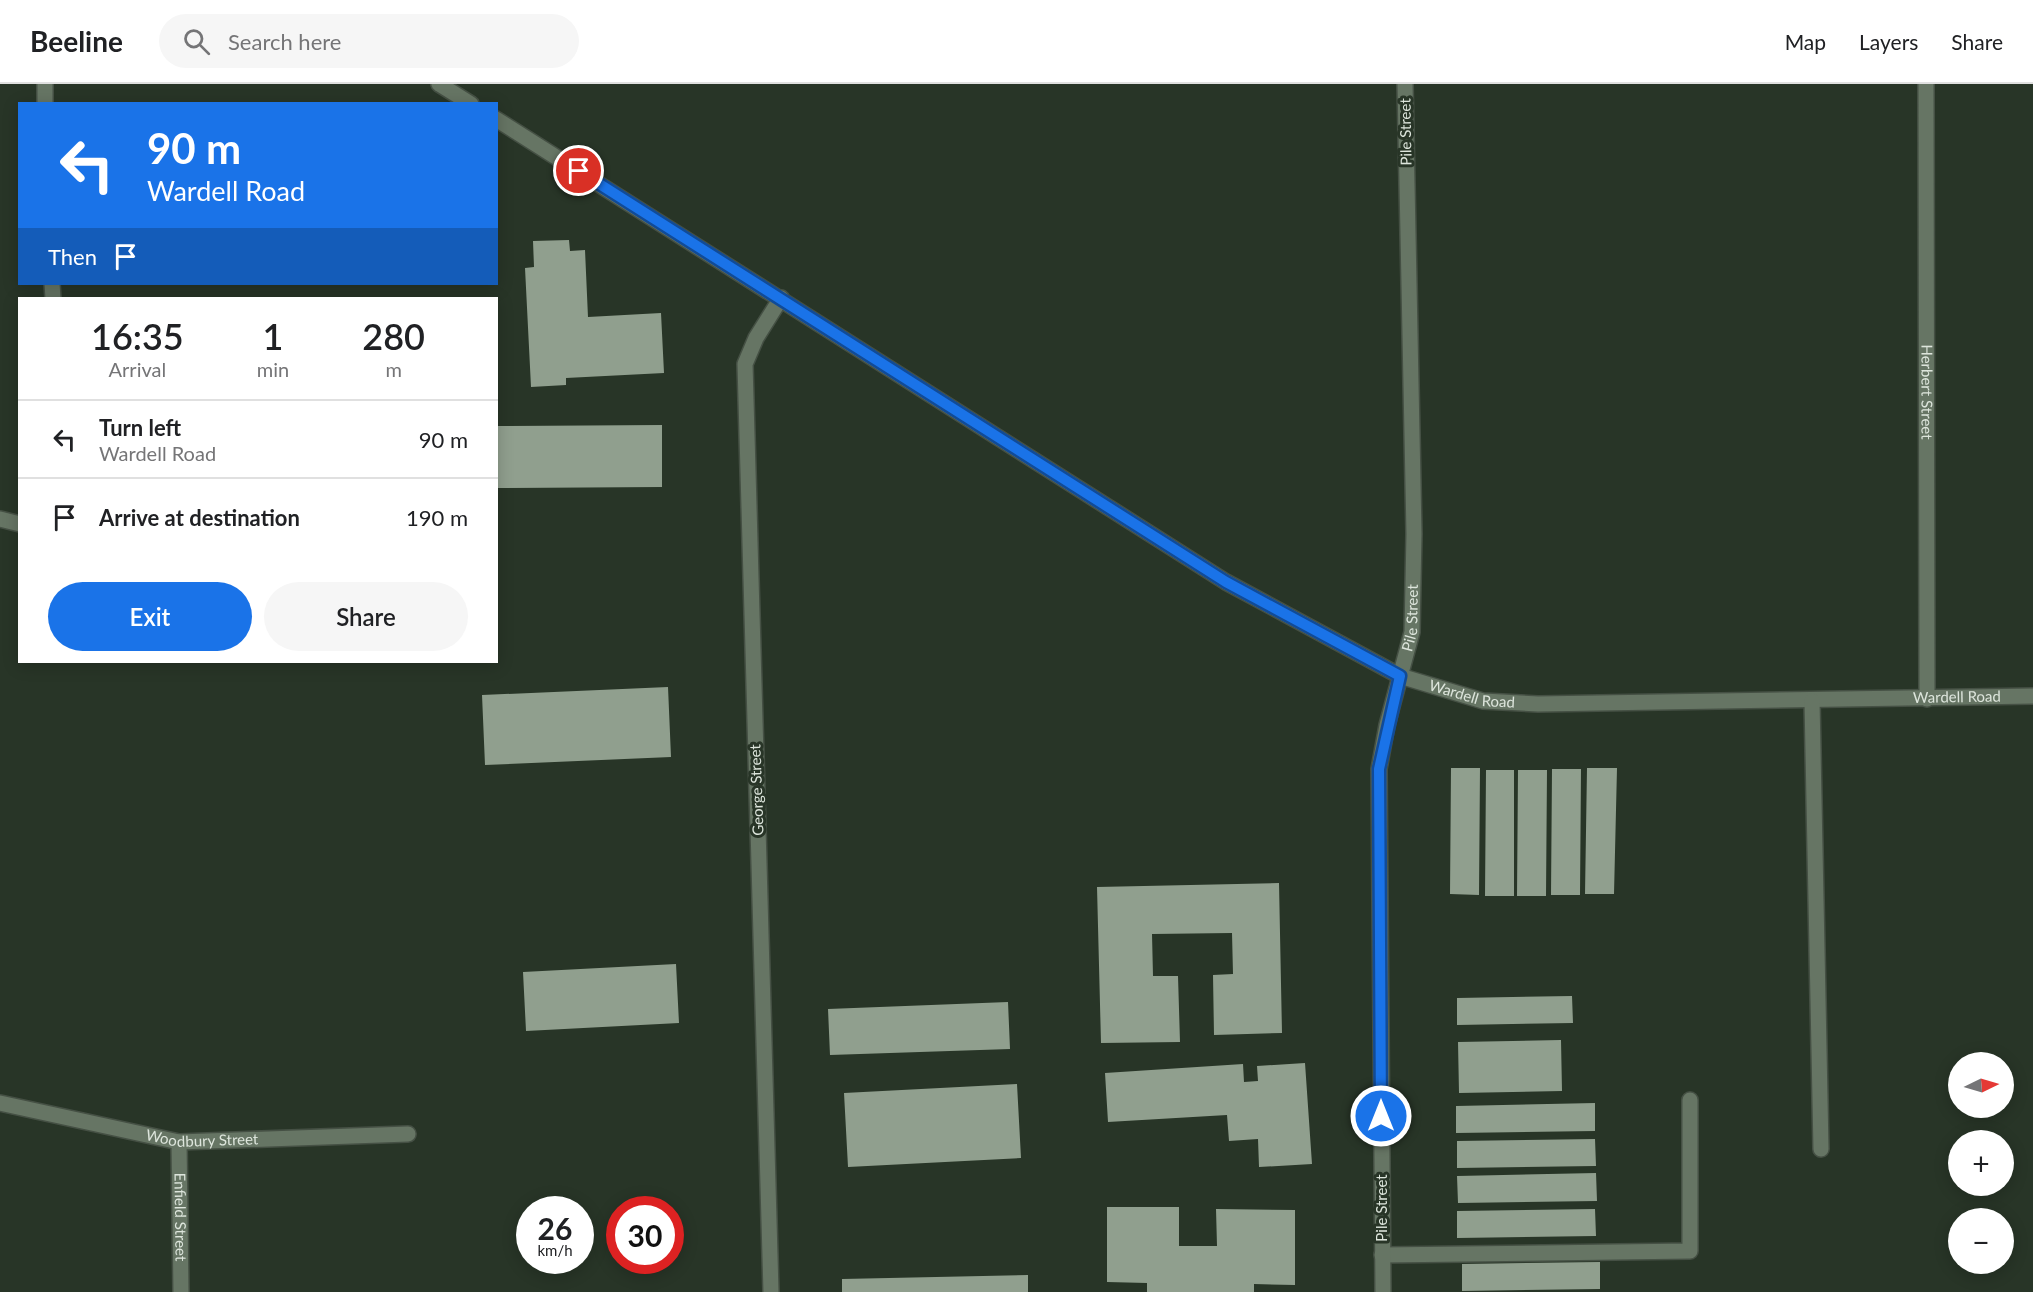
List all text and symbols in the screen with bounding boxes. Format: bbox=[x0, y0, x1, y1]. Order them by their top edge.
search box bbox=[159, 14, 579, 68]
text: Beeline bbox=[30, 24, 123, 58]
icon: search bbox=[180, 25, 213, 58]
text: Search here bbox=[228, 28, 341, 55]
text: Map bbox=[1785, 29, 1826, 54]
text: Layers bbox=[1859, 29, 1918, 54]
text: Share bbox=[1951, 29, 2003, 54]
street label: Pile Street bbox=[1395, 98, 1415, 166]
text: 90 m bbox=[147, 123, 241, 173]
icon: left bbox=[48, 126, 126, 204]
pin bbox=[553, 145, 604, 196]
icon: arrive bbox=[562, 154, 595, 187]
text: Wardell Road bbox=[147, 174, 305, 207]
icon: arrive bbox=[109, 240, 142, 273]
text: Then bbox=[48, 243, 97, 270]
text: 16:35 bbox=[91, 314, 184, 358]
text: 1 bbox=[263, 314, 283, 358]
text: 280 bbox=[362, 314, 425, 358]
street label: Herbert Street bbox=[1918, 344, 1937, 440]
text: Arrival bbox=[109, 357, 166, 381]
text: min bbox=[257, 357, 289, 381]
text: m bbox=[385, 357, 402, 381]
text: Turn left bbox=[99, 414, 181, 441]
icon: left bbox=[48, 423, 81, 456]
text: 90 m bbox=[419, 426, 468, 453]
text: Wardell Road bbox=[99, 441, 216, 465]
icon: arrive bbox=[48, 501, 81, 534]
text: Arrive at destination bbox=[99, 504, 300, 531]
text: 190 m bbox=[406, 504, 468, 531]
button: Exit bbox=[48, 582, 252, 651]
button: Share bbox=[264, 582, 468, 651]
street label: Pile Street bbox=[1397, 584, 1421, 653]
street label: Wardell Road bbox=[1427, 675, 1516, 711]
street label: Wardell Road bbox=[1913, 687, 2001, 706]
street label: George Street bbox=[745, 743, 767, 836]
north arrow bbox=[1948, 1052, 2014, 1118]
map controls bbox=[1948, 1052, 2014, 1274]
position arrow bbox=[1349, 1084, 1413, 1148]
street label: Woodbury Street bbox=[144, 1125, 259, 1150]
button: + bbox=[1948, 1130, 2014, 1196]
street label: Enfield Street bbox=[171, 1173, 191, 1262]
street label: Pile Street bbox=[1372, 1174, 1390, 1242]
speed limit sign: 30 bbox=[606, 1196, 684, 1274]
button: − bbox=[1948, 1208, 2014, 1274]
text: 26 bbox=[538, 1210, 572, 1246]
text: km/h bbox=[537, 1241, 573, 1259]

